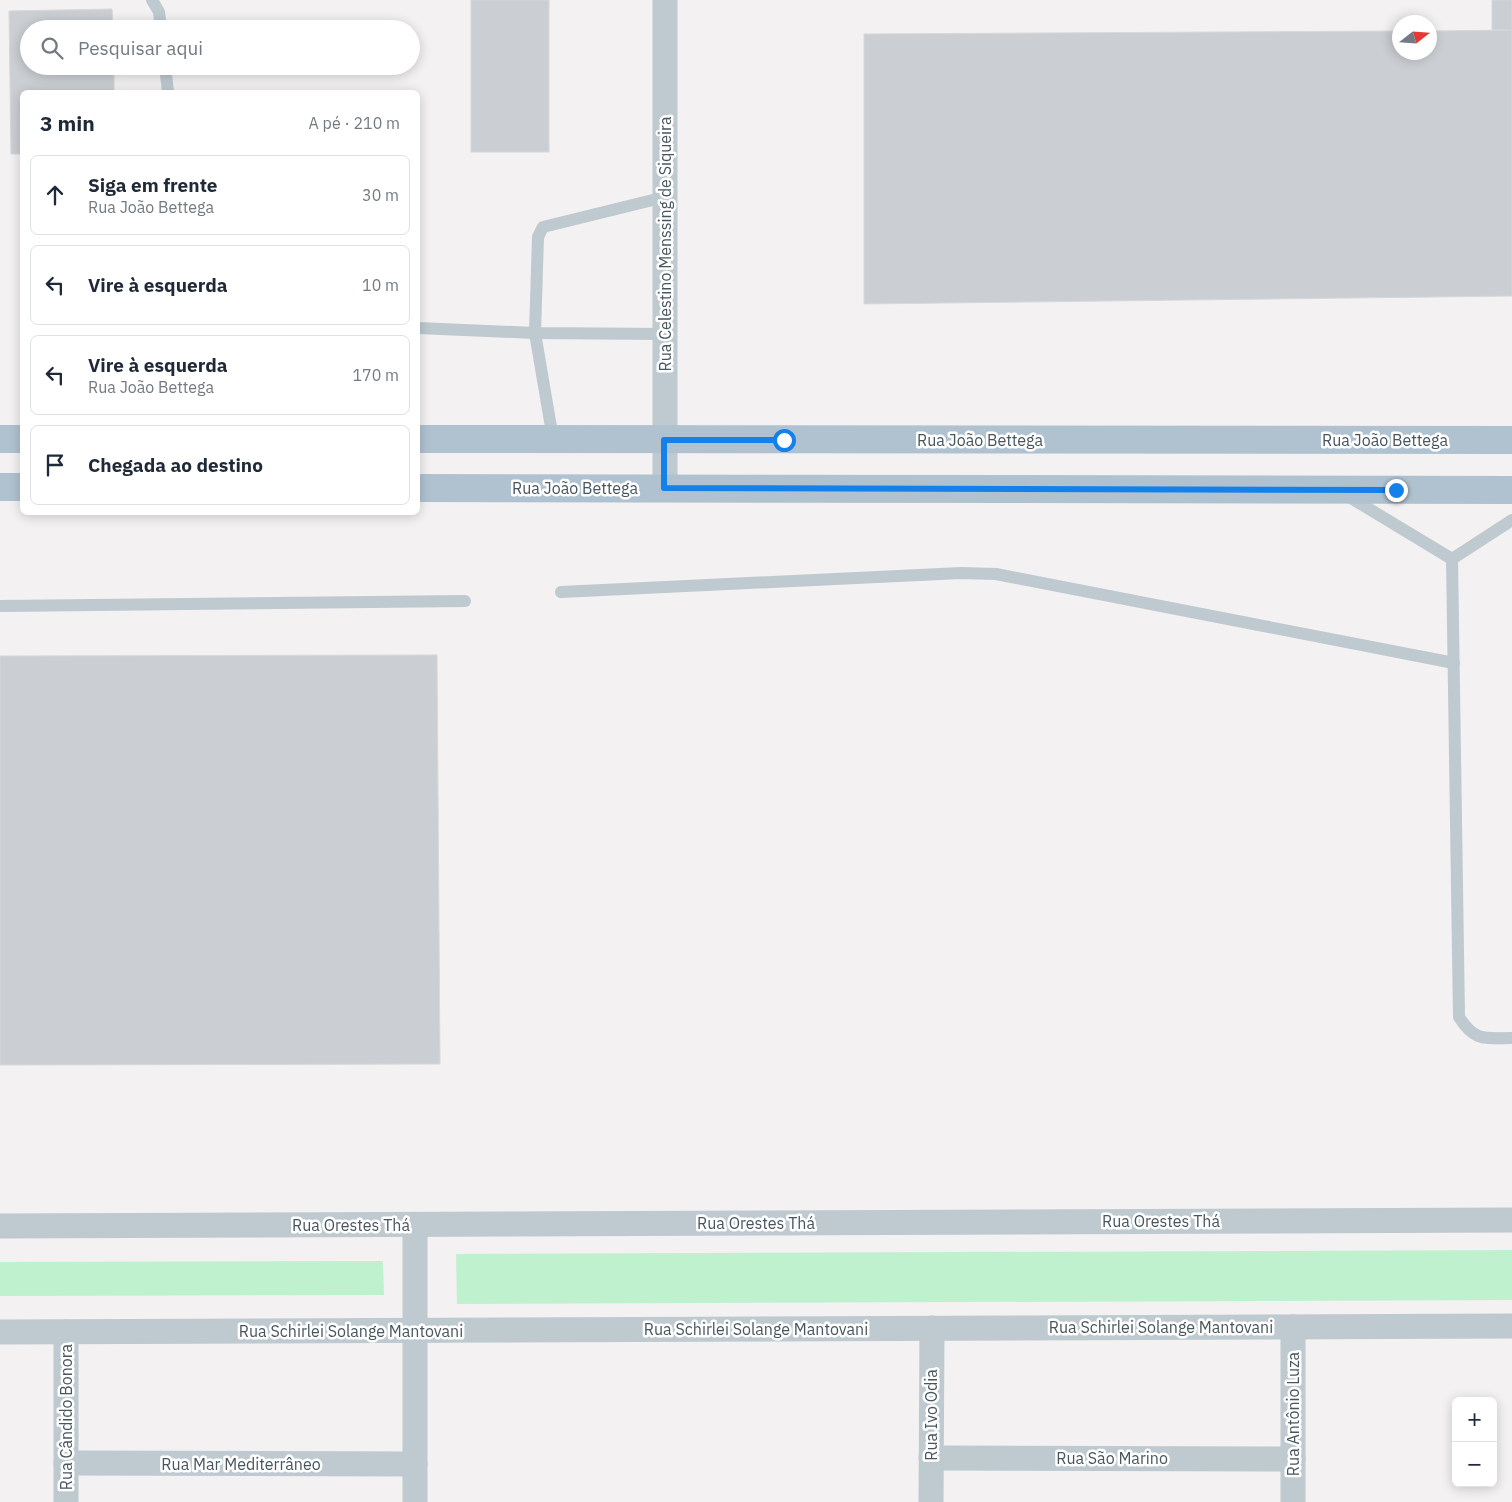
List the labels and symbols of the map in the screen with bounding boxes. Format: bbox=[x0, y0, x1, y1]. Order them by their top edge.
north arrow bbox=[1392, 15, 1437, 60]
street label: Rua Celestino Menssing de Siqueira bbox=[655, 116, 675, 371]
route start bbox=[773, 429, 796, 452]
street label: Rua João Bettega bbox=[917, 430, 1043, 450]
street label: Rua João Bettega bbox=[1322, 430, 1448, 450]
street label: Rua João Bettega bbox=[512, 478, 638, 498]
route end bbox=[1385, 479, 1408, 502]
street label: Rua Orestes Thá bbox=[1102, 1211, 1220, 1231]
street label: Rua Orestes Thá bbox=[697, 1213, 815, 1233]
street label: Rua Orestes Thá bbox=[292, 1215, 410, 1235]
street label: Rua Schirlei Solange Mantovani bbox=[1049, 1317, 1273, 1337]
street label: Rua Schirlei Solange Mantovani bbox=[644, 1319, 868, 1339]
street label: Rua Schirlei Solange Mantovani bbox=[239, 1321, 463, 1341]
street label: Rua Cândido Bonora bbox=[56, 1343, 76, 1490]
street label: Rua Antônio Luza bbox=[1283, 1351, 1303, 1476]
street label: Rua Ivo Odia bbox=[921, 1369, 941, 1461]
street label: Rua São Marino bbox=[1056, 1448, 1168, 1468]
street label: Rua Mar Mediterrâneo bbox=[161, 1454, 321, 1474]

